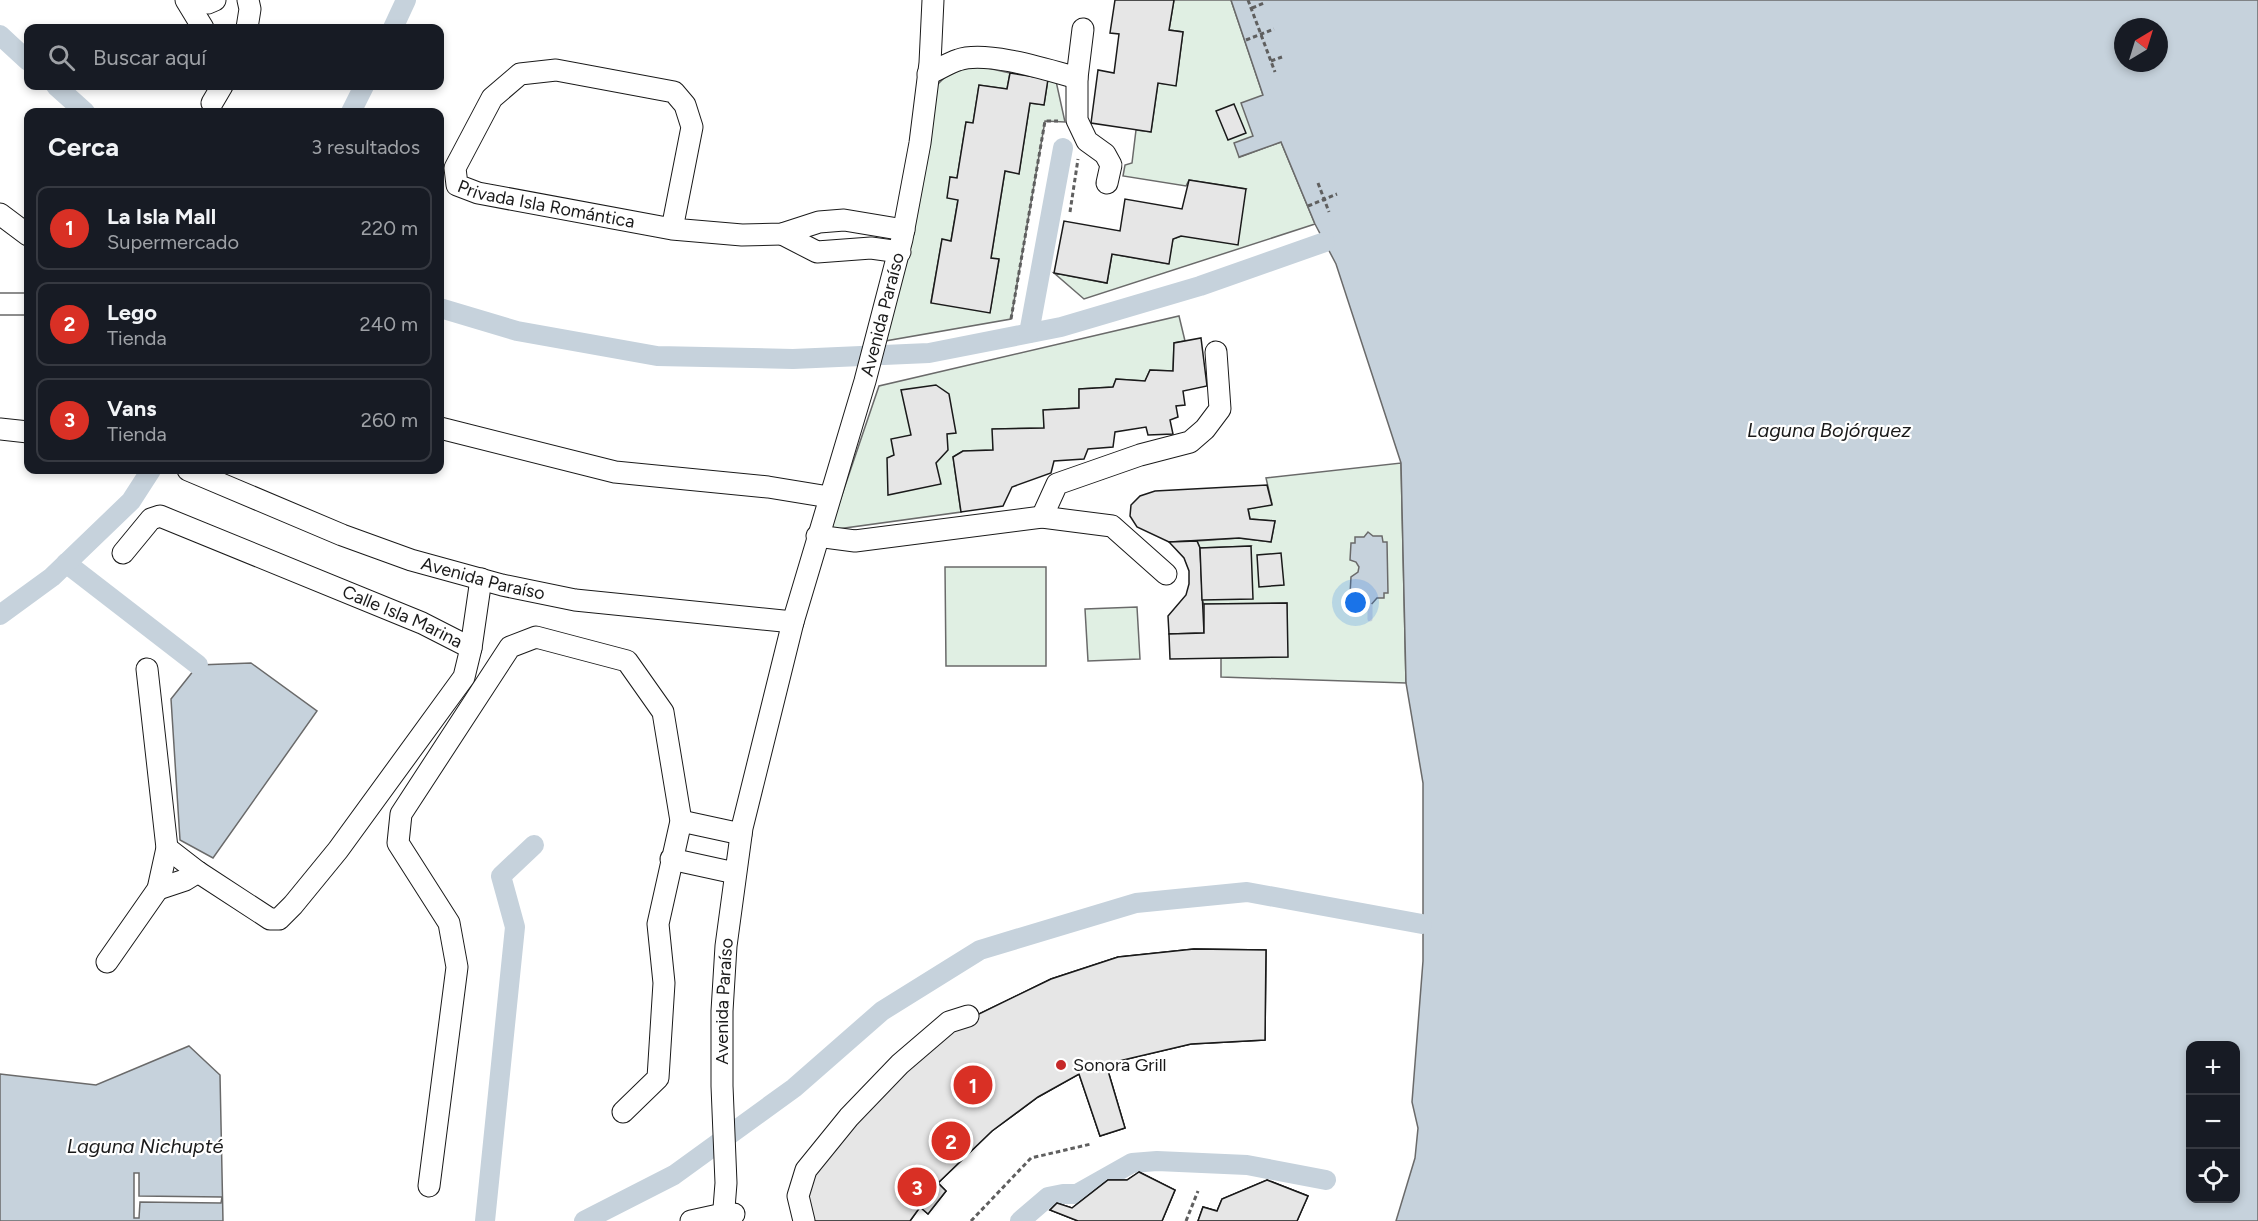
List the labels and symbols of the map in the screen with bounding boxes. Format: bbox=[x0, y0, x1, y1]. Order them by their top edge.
north arrow bbox=[2114, 18, 2168, 72]
street label: Privada Isla Romántica bbox=[454, 175, 637, 233]
street label: Avenida Paraíso bbox=[856, 250, 909, 379]
water label: Laguna Bojórquez bbox=[1747, 418, 1911, 442]
street label: Avenida Paraíso bbox=[419, 552, 547, 605]
street label: Calle Isla Marina bbox=[339, 581, 466, 653]
your location bbox=[1341, 588, 1370, 617]
street label: Avenida Paraíso bbox=[711, 936, 738, 1065]
place label: Sonora Grill bbox=[1073, 1054, 1167, 1076]
marker: Sonora Grill bbox=[1054, 1058, 1068, 1072]
pin: 1 bbox=[954, 1062, 992, 1108]
pin: 2 bbox=[932, 1118, 970, 1164]
water label: Laguna Nichupté bbox=[67, 1134, 223, 1158]
pin: 3 bbox=[898, 1164, 936, 1210]

